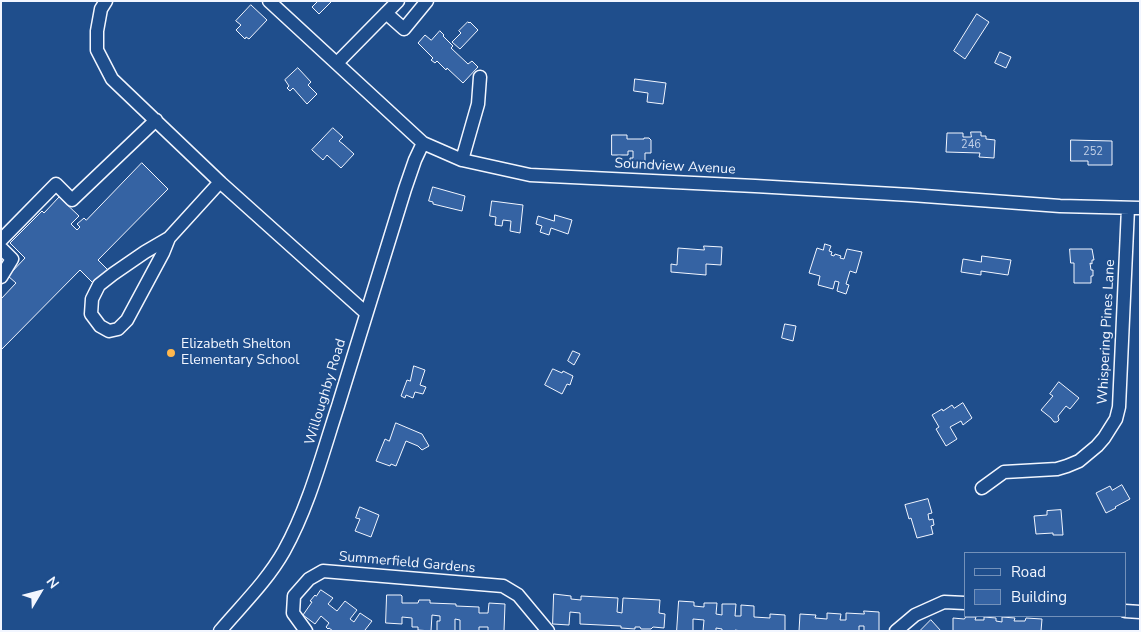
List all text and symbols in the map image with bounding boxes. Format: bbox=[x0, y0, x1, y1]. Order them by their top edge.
house number: 246 bbox=[961, 138, 981, 152]
house number: 252 bbox=[1083, 145, 1103, 159]
street label: Soundview Avenue bbox=[614, 155, 736, 179]
street label: Whispering Pines Lane bbox=[1095, 259, 1119, 405]
place label: Elizabeth Shelton Elementary School bbox=[181, 337, 299, 370]
street label: Willoughby Road bbox=[302, 337, 350, 447]
marker: Elizabeth Shelton Elementary School bbox=[165, 347, 177, 359]
street label: Summerfield Gardens bbox=[338, 549, 476, 577]
legend bbox=[964, 552, 1126, 617]
text: Road bbox=[1011, 562, 1046, 582]
north arrow bbox=[15, 567, 65, 617]
text: N bbox=[42, 573, 63, 593]
text: Building bbox=[1011, 587, 1067, 607]

